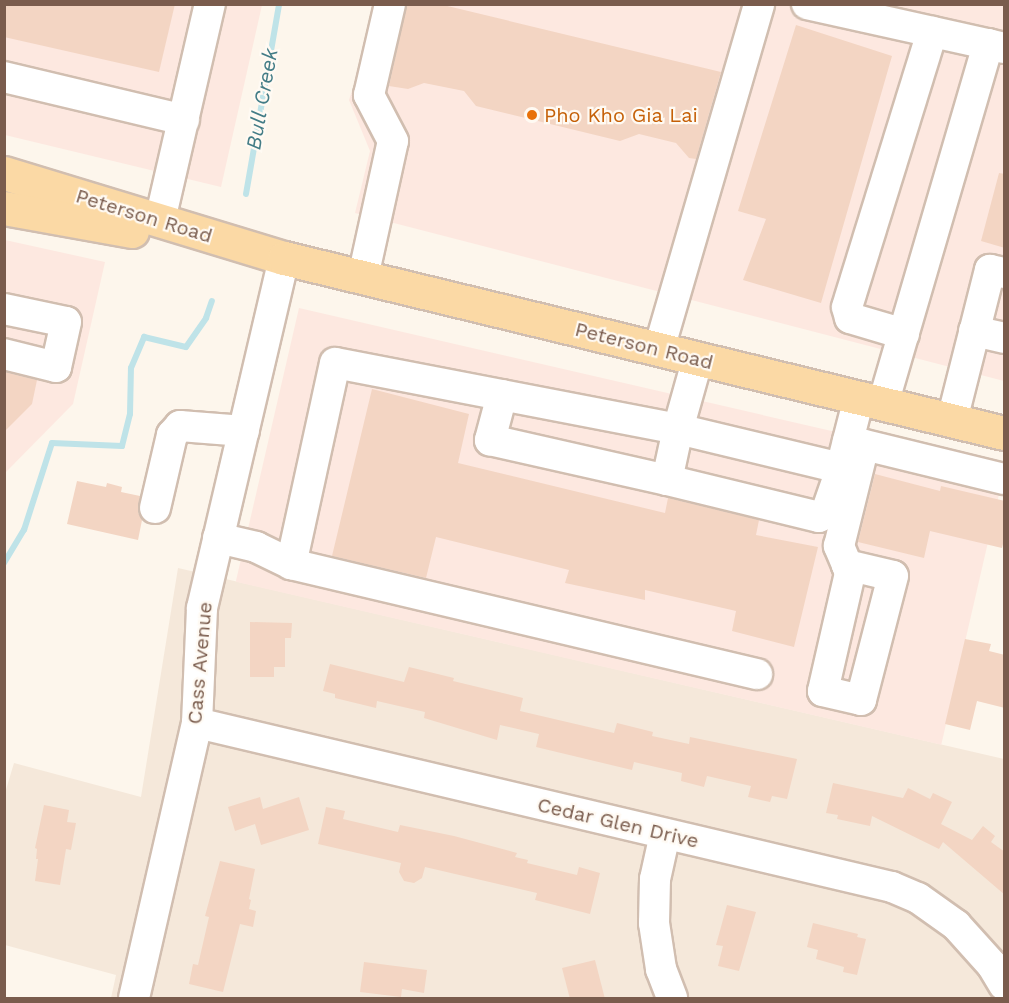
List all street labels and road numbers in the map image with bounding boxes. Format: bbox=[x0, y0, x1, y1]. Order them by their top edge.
street label: Peterson Road bbox=[73, 184, 215, 248]
street label: Peterson Road bbox=[572, 317, 716, 375]
street label: Cass Avenue bbox=[183, 600, 217, 726]
street label: Cedar Glen Drive bbox=[535, 793, 701, 853]

